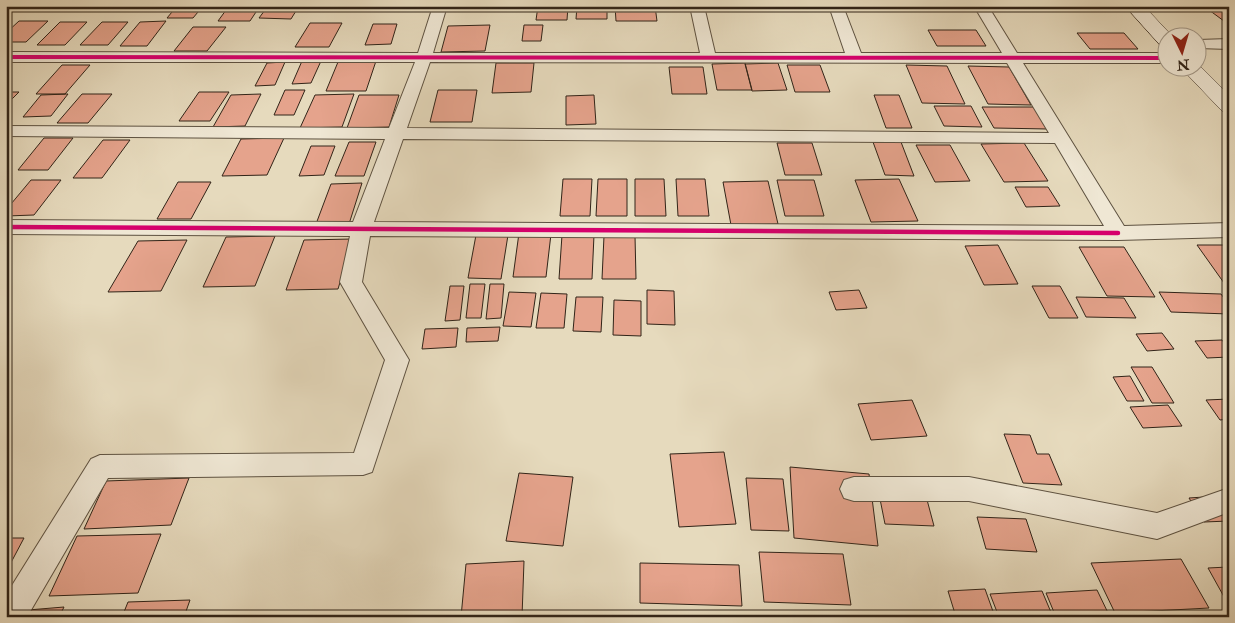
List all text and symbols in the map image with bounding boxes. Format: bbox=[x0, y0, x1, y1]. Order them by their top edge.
north arrow bbox=[1158, 28, 1208, 78]
text: N bbox=[1176, 55, 1191, 74]

